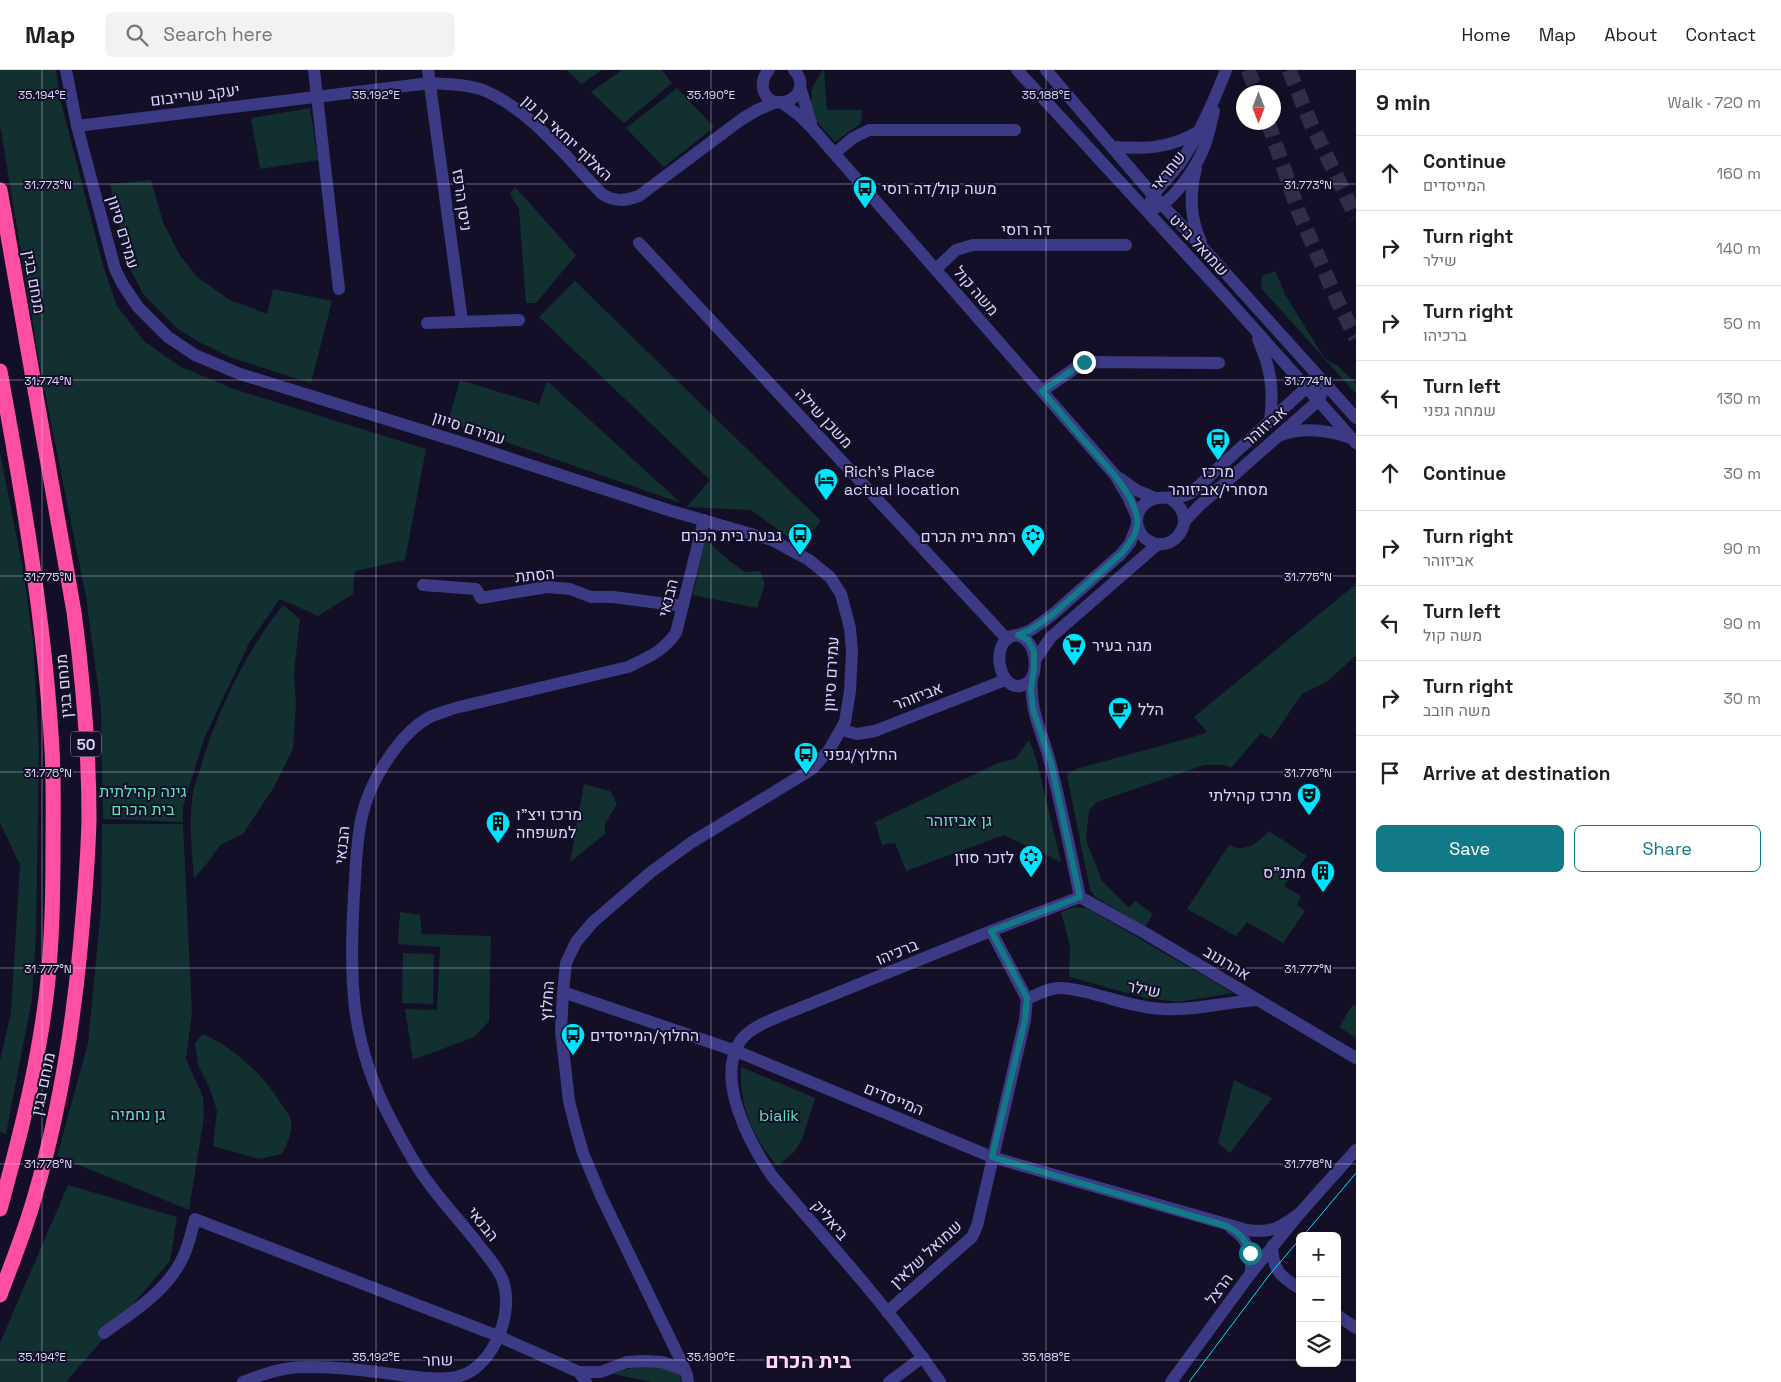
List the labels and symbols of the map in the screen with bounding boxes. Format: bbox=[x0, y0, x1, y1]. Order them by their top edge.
street label: יעקב שרייבום bbox=[149, 79, 241, 111]
north arrow bbox=[1236, 85, 1281, 130]
text: 35.194°E bbox=[18, 87, 66, 103]
text: 35.192°E bbox=[352, 87, 400, 103]
text: 35.190°E bbox=[687, 87, 735, 103]
text: 35.188°E bbox=[1022, 87, 1070, 103]
street label: האלוף יוחאי בן נון bbox=[517, 90, 617, 186]
street label: שחראי bbox=[1146, 147, 1190, 195]
street label: ניסן הרפז bbox=[447, 168, 477, 232]
bus stop icon: משה קול/דה רוסי bbox=[852, 175, 878, 209]
text: 31.773°N bbox=[24, 177, 72, 193]
text: 31.773°N bbox=[1284, 177, 1332, 193]
place label: משה קול/דה רוסי bbox=[882, 178, 997, 199]
street label: עמירם סיוון bbox=[102, 193, 144, 271]
street label: שמואל בייט bbox=[1165, 209, 1233, 281]
street label: דה רוסי bbox=[1001, 219, 1051, 240]
street label: מנחם בגין bbox=[18, 249, 50, 315]
street label: משה קול bbox=[949, 262, 1003, 320]
route end bbox=[1073, 351, 1096, 374]
text: 31.774°N bbox=[24, 373, 72, 389]
text: 31.774°N bbox=[1284, 373, 1332, 389]
street label: משכן שילה bbox=[791, 383, 857, 453]
street label: אביזוהר bbox=[1239, 401, 1291, 451]
street label: עמירם סיוון bbox=[430, 406, 508, 450]
bus stop icon: מרכז מסחרי/אביזוהר bbox=[1205, 427, 1231, 461]
place label: Rich's Place actual location bbox=[844, 461, 960, 500]
place label: מרכז מסחרי/אביזוהר bbox=[1168, 461, 1268, 500]
hotel icon: Rich's Place actual location bbox=[813, 467, 839, 501]
bus stop icon: גבעת בית הכרם bbox=[787, 522, 813, 556]
synagogue icon: רמת בית הכרם bbox=[1020, 523, 1046, 557]
place label: גבעת בית הכרם bbox=[681, 525, 782, 546]
place label: רמת בית הכרם bbox=[921, 526, 1016, 547]
street label: הסתת bbox=[514, 563, 556, 587]
text: 31.775°N bbox=[24, 569, 72, 585]
text: 31.775°N bbox=[1284, 569, 1332, 585]
street label: הבנאי bbox=[653, 577, 683, 619]
supermarket icon: מגה בעיר bbox=[1061, 632, 1087, 666]
place label: מגה בעיר bbox=[1092, 635, 1152, 656]
street label: עמירם סיוון bbox=[819, 636, 843, 712]
street label: מנחם בגין bbox=[51, 653, 77, 719]
street label: אביזוהר bbox=[890, 677, 946, 715]
cafe icon: הלל bbox=[1107, 696, 1133, 730]
place label: הלל bbox=[1138, 699, 1164, 720]
road number: 50 bbox=[71, 732, 101, 756]
bus stop icon: החלוץ/גפני bbox=[793, 741, 819, 775]
place label: החלוץ/גפני bbox=[824, 744, 897, 765]
text: 31.776°N bbox=[24, 765, 72, 781]
text: 31.776°N bbox=[1284, 765, 1332, 781]
park label: גינה קהילתית בית הכרם bbox=[99, 781, 187, 820]
theatre icon: מרכז קהילתי bbox=[1296, 782, 1322, 816]
place label: מרכז קהילתי bbox=[1208, 785, 1292, 806]
place label: מרכז ויצ"ו למשפחה bbox=[516, 804, 582, 843]
building icon: מרכז ויצ"ו למשפחה bbox=[485, 810, 511, 844]
park label: גן אביזוהר bbox=[926, 810, 992, 831]
street label: הבנאי bbox=[330, 825, 354, 865]
synagogue icon: לזכר סוזן bbox=[1018, 844, 1044, 878]
place label: לזכר סוזן bbox=[954, 847, 1014, 868]
building icon: מתנ"ס bbox=[1310, 859, 1336, 893]
place label: מתנ"ס bbox=[1263, 862, 1306, 883]
street label: ברכיהו bbox=[873, 934, 922, 970]
street label: אהרונוב bbox=[1200, 941, 1254, 985]
text: 31.777°N bbox=[24, 961, 72, 977]
text: 31.777°N bbox=[1284, 961, 1332, 977]
street label: שילר bbox=[1126, 975, 1162, 1003]
street label: החלוץ bbox=[535, 980, 559, 1022]
bus stop icon: החלוץ/המייסדים bbox=[560, 1022, 586, 1056]
place label: החלוץ/המייסדים bbox=[590, 1025, 699, 1046]
street label: מנחם בגין bbox=[26, 1051, 60, 1117]
street label: המייסדים bbox=[861, 1078, 927, 1120]
park label: גן נחמיה bbox=[111, 1104, 165, 1125]
park label: bialik bbox=[759, 1105, 799, 1126]
text: 31.778°N bbox=[24, 1156, 72, 1172]
text: 31.778°N bbox=[1284, 1156, 1332, 1172]
street label: ביאליק bbox=[807, 1195, 853, 1245]
street label: הבנאי bbox=[463, 1202, 503, 1246]
street label: שמואל שלאין bbox=[886, 1215, 966, 1293]
route start bbox=[1239, 1242, 1262, 1265]
street label: הרצל bbox=[1200, 1269, 1238, 1309]
district label: בית הכרם bbox=[765, 1347, 852, 1374]
text: 35.194°E bbox=[18, 1349, 66, 1365]
text: 35.192°E bbox=[352, 1349, 400, 1365]
street label: שחר bbox=[423, 1349, 453, 1371]
text: 35.190°E bbox=[687, 1349, 735, 1365]
text: 35.188°E bbox=[1022, 1349, 1070, 1365]

